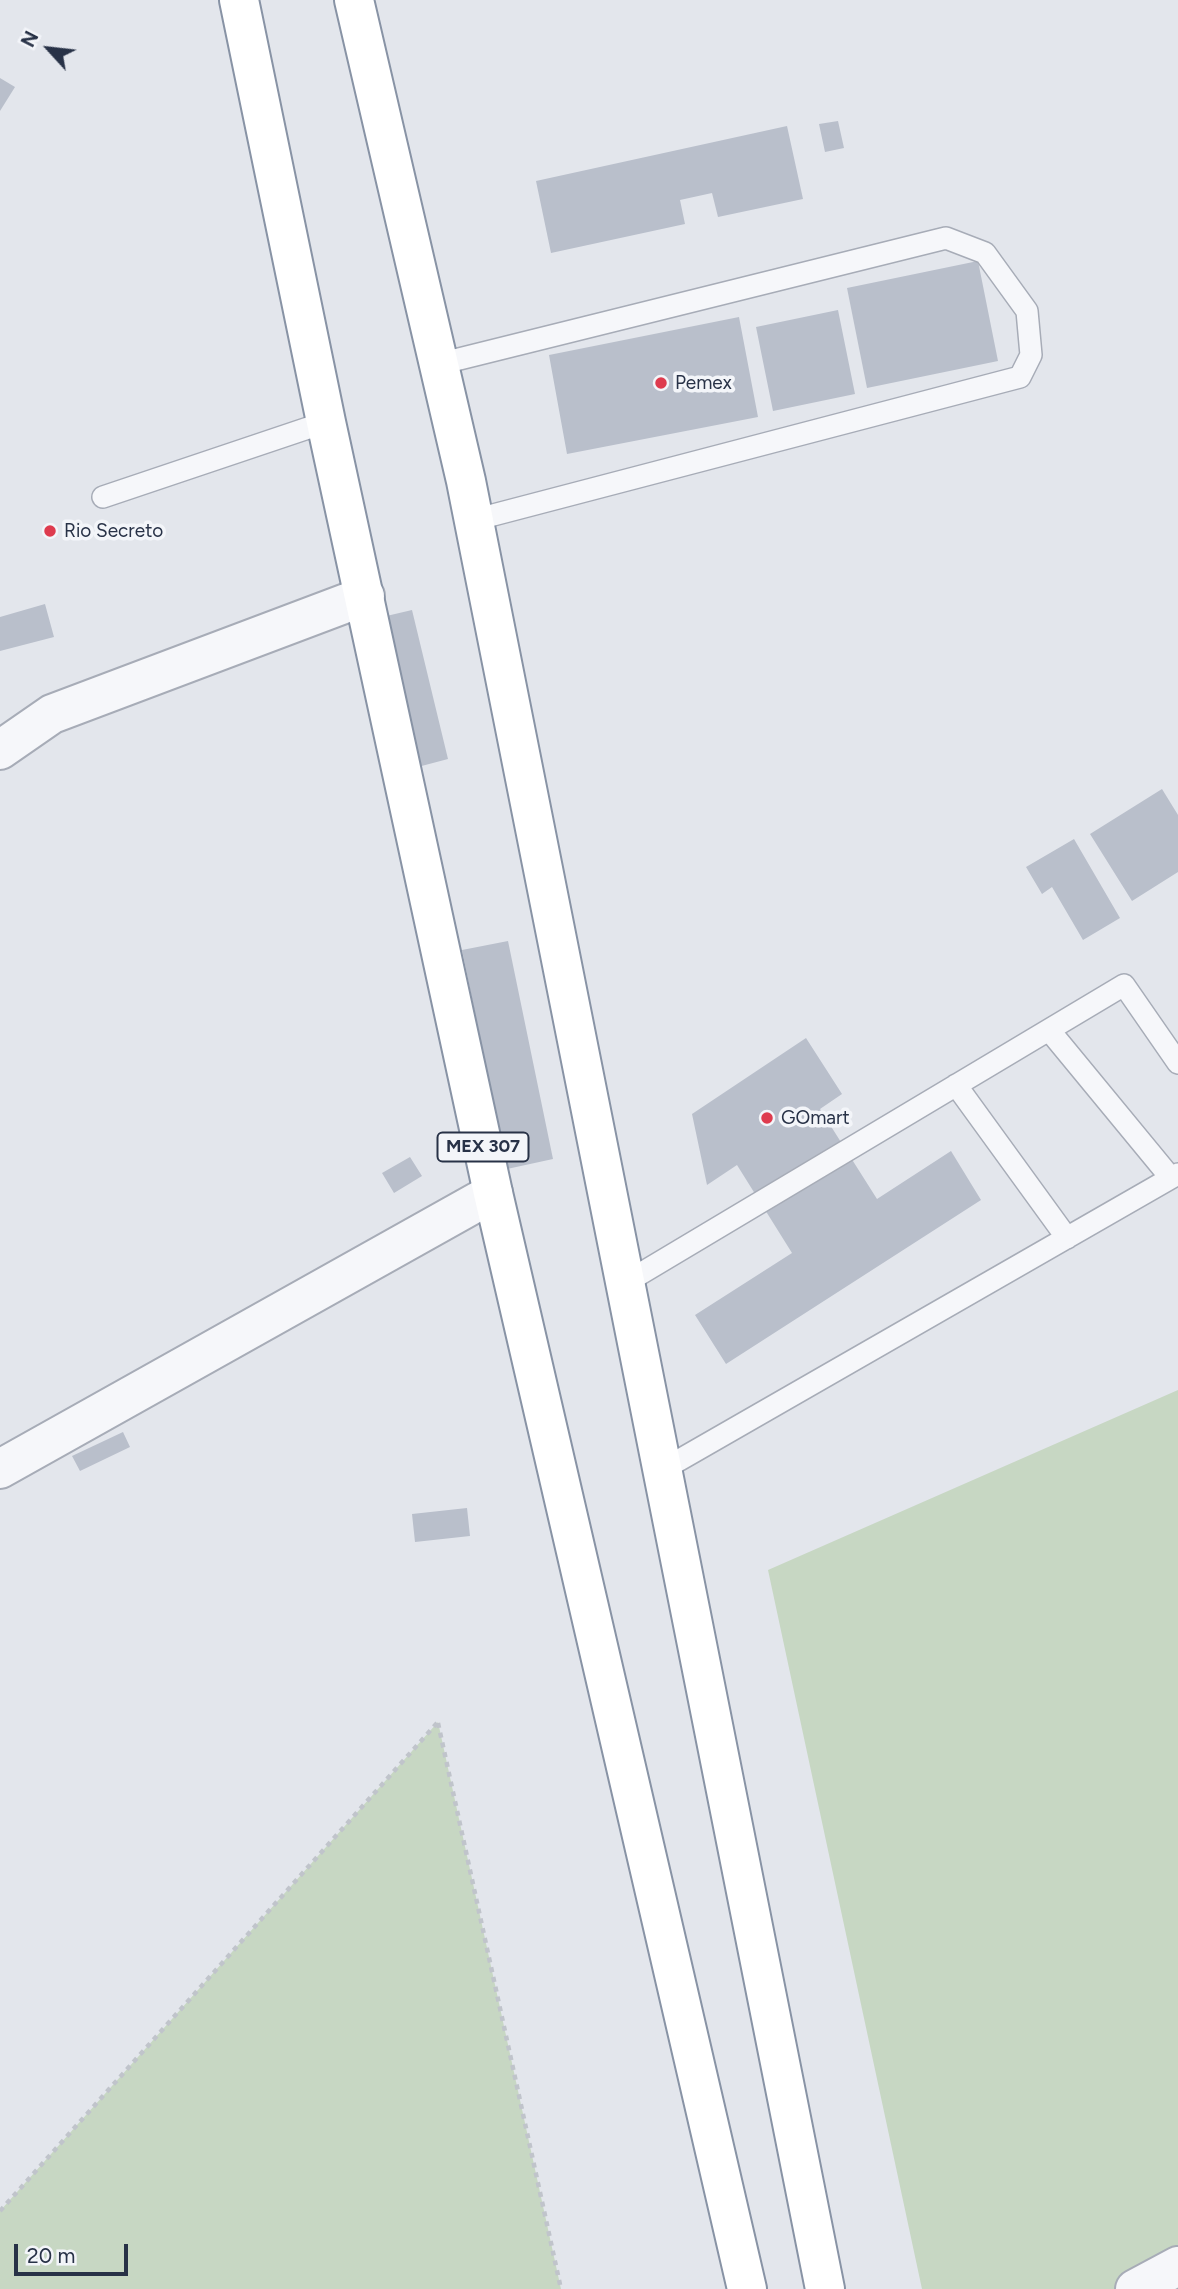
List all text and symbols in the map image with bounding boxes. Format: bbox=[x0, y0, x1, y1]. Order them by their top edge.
north arrow bbox=[14, 14, 84, 84]
text: N bbox=[16, 27, 43, 51]
place label: Pemex bbox=[675, 372, 732, 394]
marker: Pemex bbox=[653, 375, 669, 391]
place label: Rio Secreto bbox=[64, 520, 163, 542]
marker: Rio Secreto bbox=[42, 523, 58, 539]
place label: GOmart bbox=[781, 1107, 850, 1129]
marker: GOmart bbox=[759, 1110, 775, 1126]
road number: MEX 307 bbox=[438, 1132, 528, 1162]
scale bar bbox=[18, 2230, 131, 2274]
text: 20 m bbox=[27, 2243, 75, 2268]

